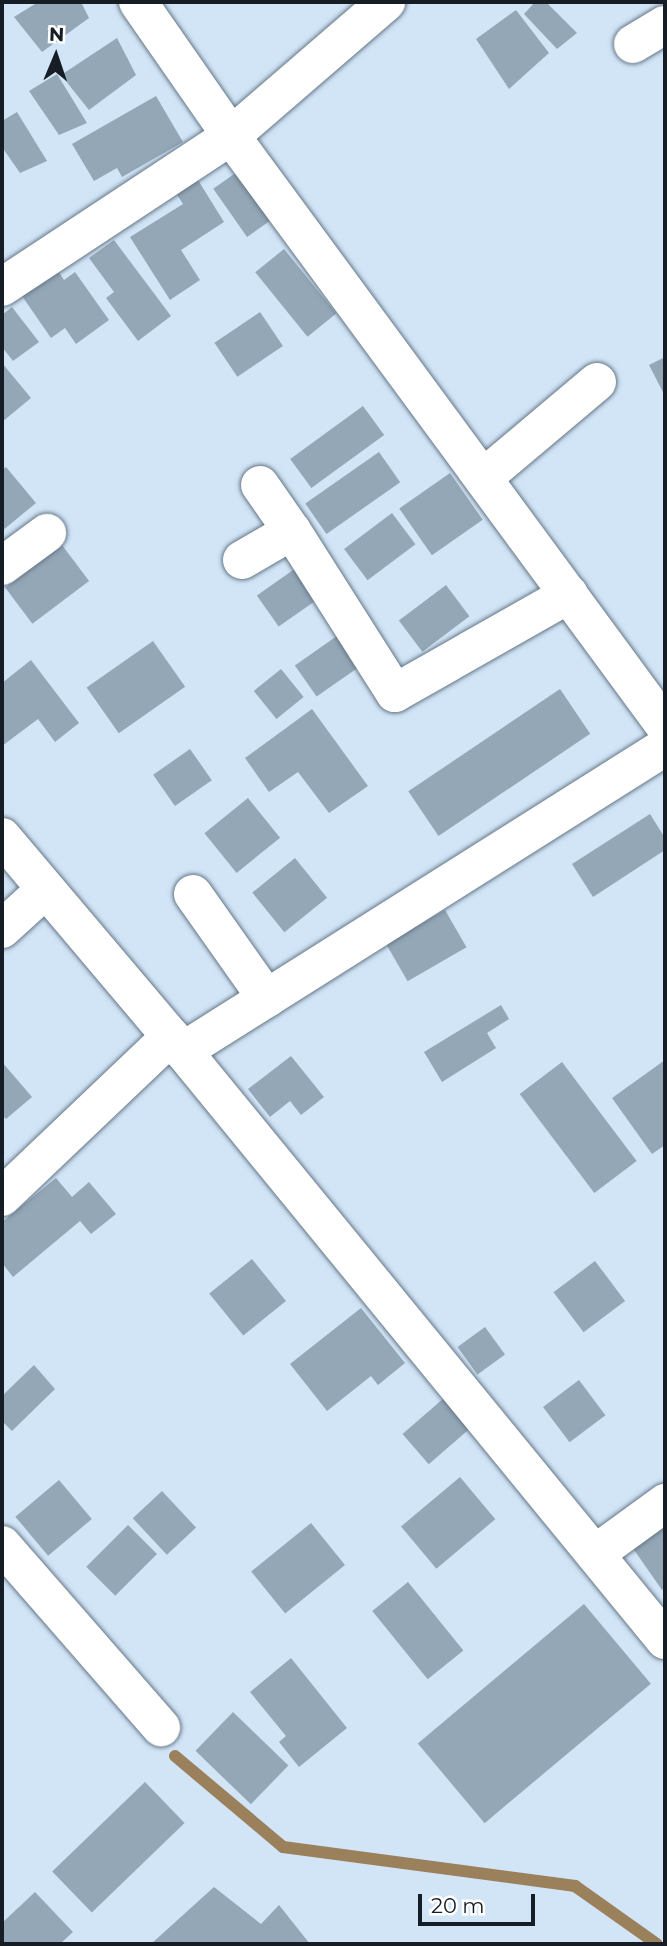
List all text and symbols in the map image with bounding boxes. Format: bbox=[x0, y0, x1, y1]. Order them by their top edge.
north arrow bbox=[21, 21, 91, 91]
text: N bbox=[49, 23, 65, 46]
scale bar bbox=[422, 1880, 539, 1924]
text: 20 m bbox=[431, 1893, 485, 1918]

